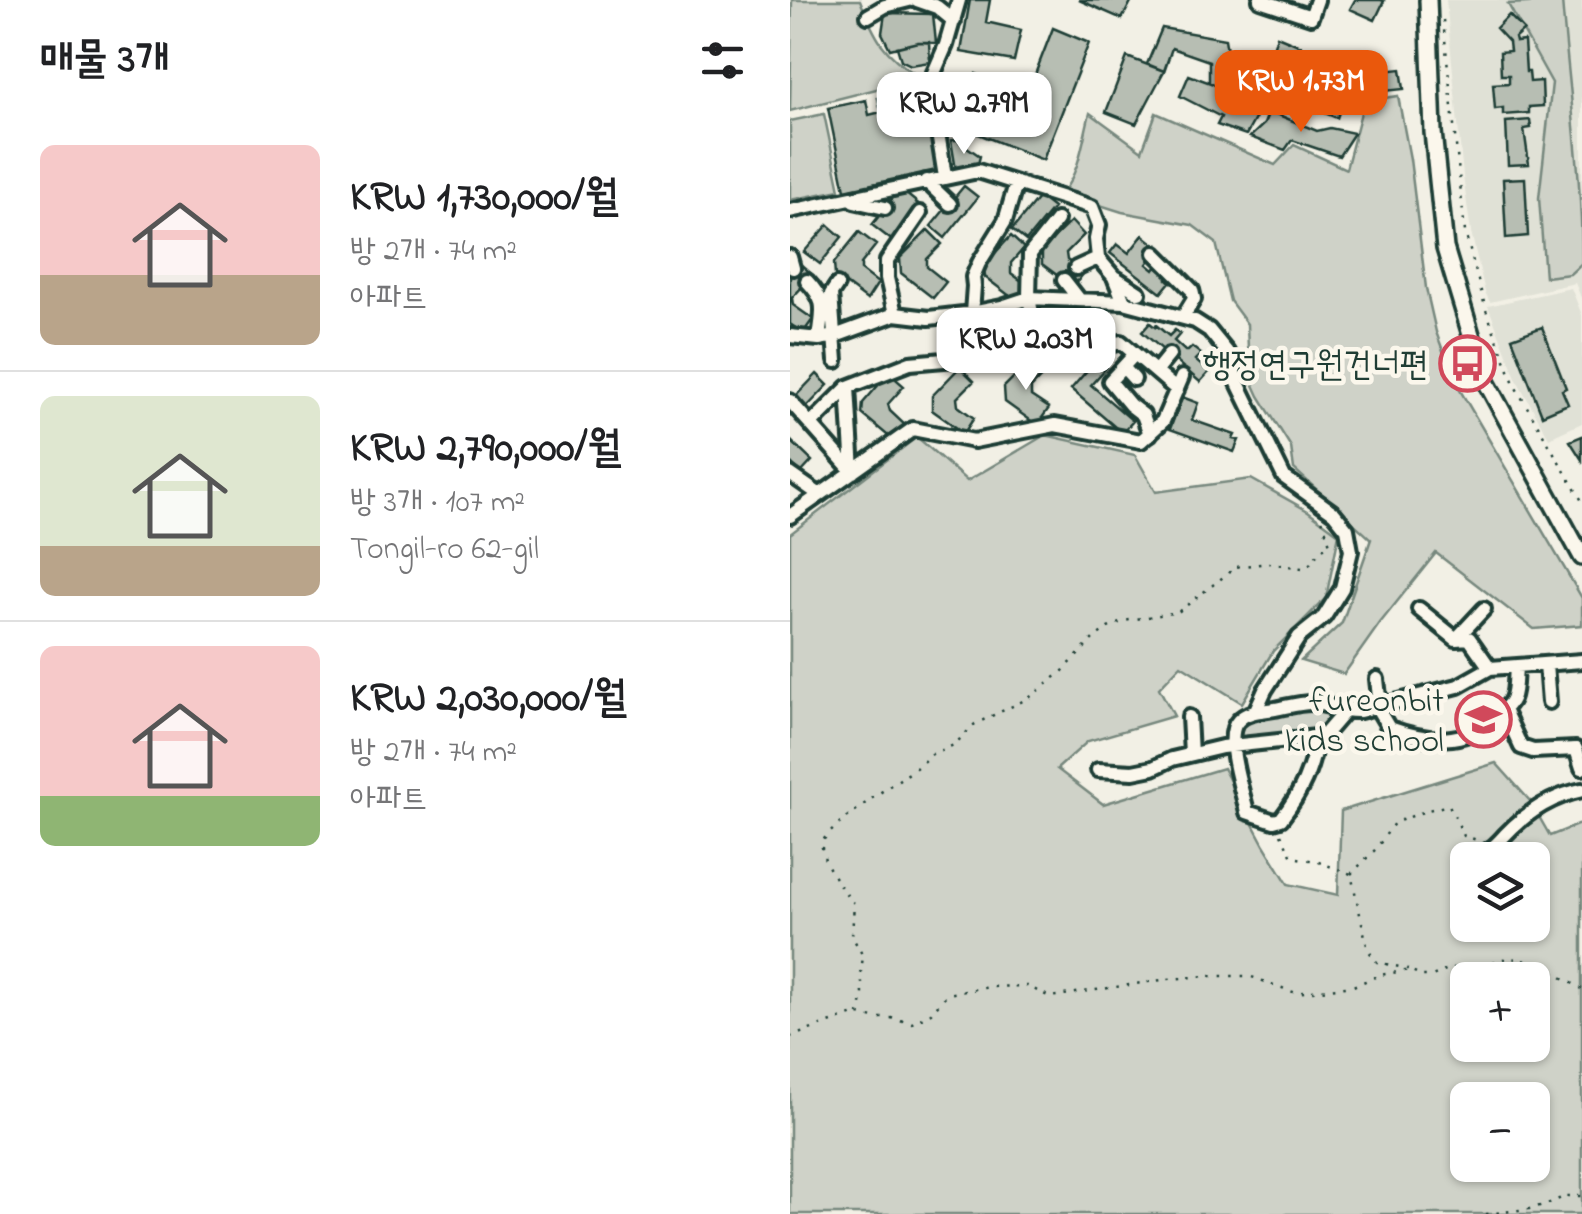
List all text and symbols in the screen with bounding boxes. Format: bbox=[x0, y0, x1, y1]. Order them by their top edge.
text: 매물 3개 bbox=[40, 30, 169, 91]
icon: filters bbox=[695, 33, 750, 88]
pin: KRW 1.73M bbox=[1187, 50, 1415, 135]
text: KRW 1.73M bbox=[1237, 59, 1365, 106]
pin: KRW 2.79M bbox=[850, 72, 1078, 157]
text: KRW 2.79M bbox=[899, 81, 1029, 128]
text: KRW 1,730,000/월 bbox=[350, 168, 619, 229]
icon: home bbox=[120, 185, 240, 305]
text: 방 2개 · 74 m² bbox=[350, 229, 517, 276]
text: 아파트 bbox=[350, 276, 427, 323]
pin: KRW 2.03M bbox=[912, 308, 1140, 393]
text: KRW 2.03M bbox=[959, 317, 1093, 364]
bus stop icon: 행정연구원건너편 bbox=[1437, 333, 1497, 393]
place label: 행정연구원건너편 bbox=[1203, 341, 1428, 392]
text: KRW 2,790,000/월 bbox=[350, 419, 621, 480]
icon: home bbox=[120, 436, 240, 556]
text: 방 3개 · 107 m² bbox=[350, 480, 525, 527]
text: Tongil-ro 62-gil bbox=[350, 527, 539, 574]
text: KRW 2,030,000/월 bbox=[350, 669, 627, 730]
place label: fureonbit kids school bbox=[1285, 677, 1444, 768]
icon: home bbox=[120, 686, 240, 806]
school or university icon: fureonbit kids school bbox=[1453, 689, 1513, 749]
text: 방 2개 · 74 m² bbox=[350, 730, 517, 777]
text: 아파트 bbox=[350, 777, 427, 824]
map controls bbox=[1450, 842, 1550, 1182]
button: layers bbox=[1450, 842, 1550, 942]
button: + bbox=[1450, 962, 1550, 1062]
button: − bbox=[1450, 1082, 1550, 1182]

